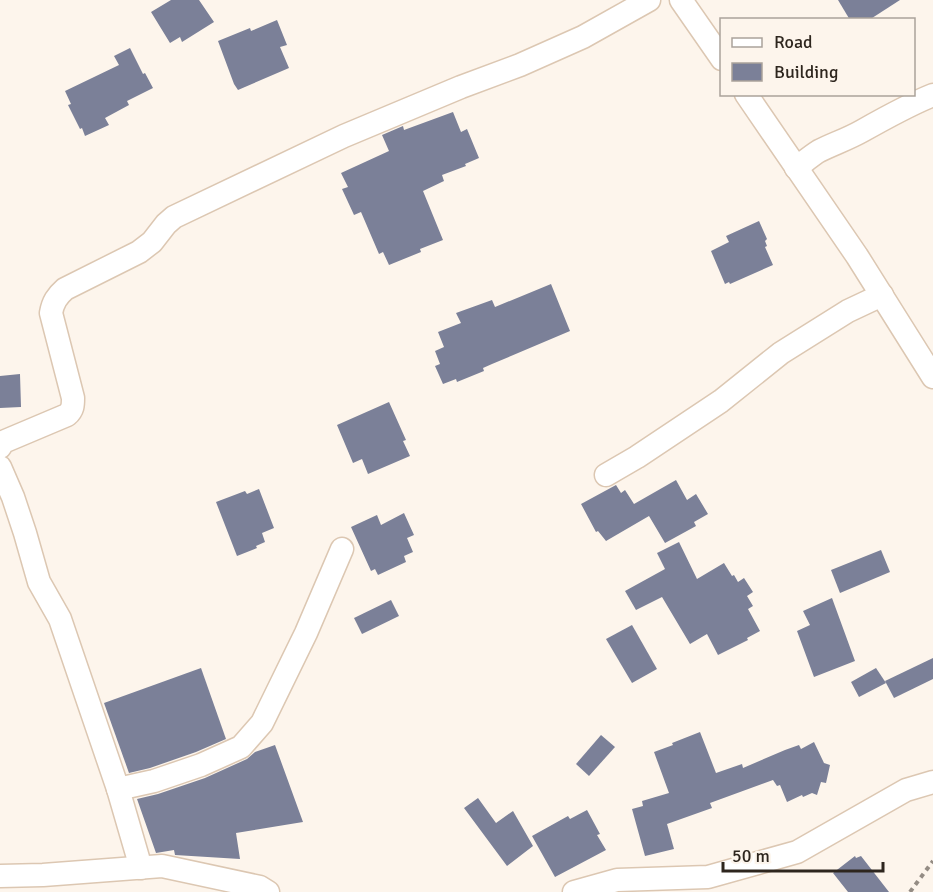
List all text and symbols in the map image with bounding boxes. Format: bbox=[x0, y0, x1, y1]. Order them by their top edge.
legend bbox=[720, 18, 915, 96]
text: Road bbox=[774, 31, 813, 53]
text: Building bbox=[774, 61, 838, 83]
scale bar bbox=[723, 835, 884, 873]
text: 50 m bbox=[732, 845, 770, 867]

